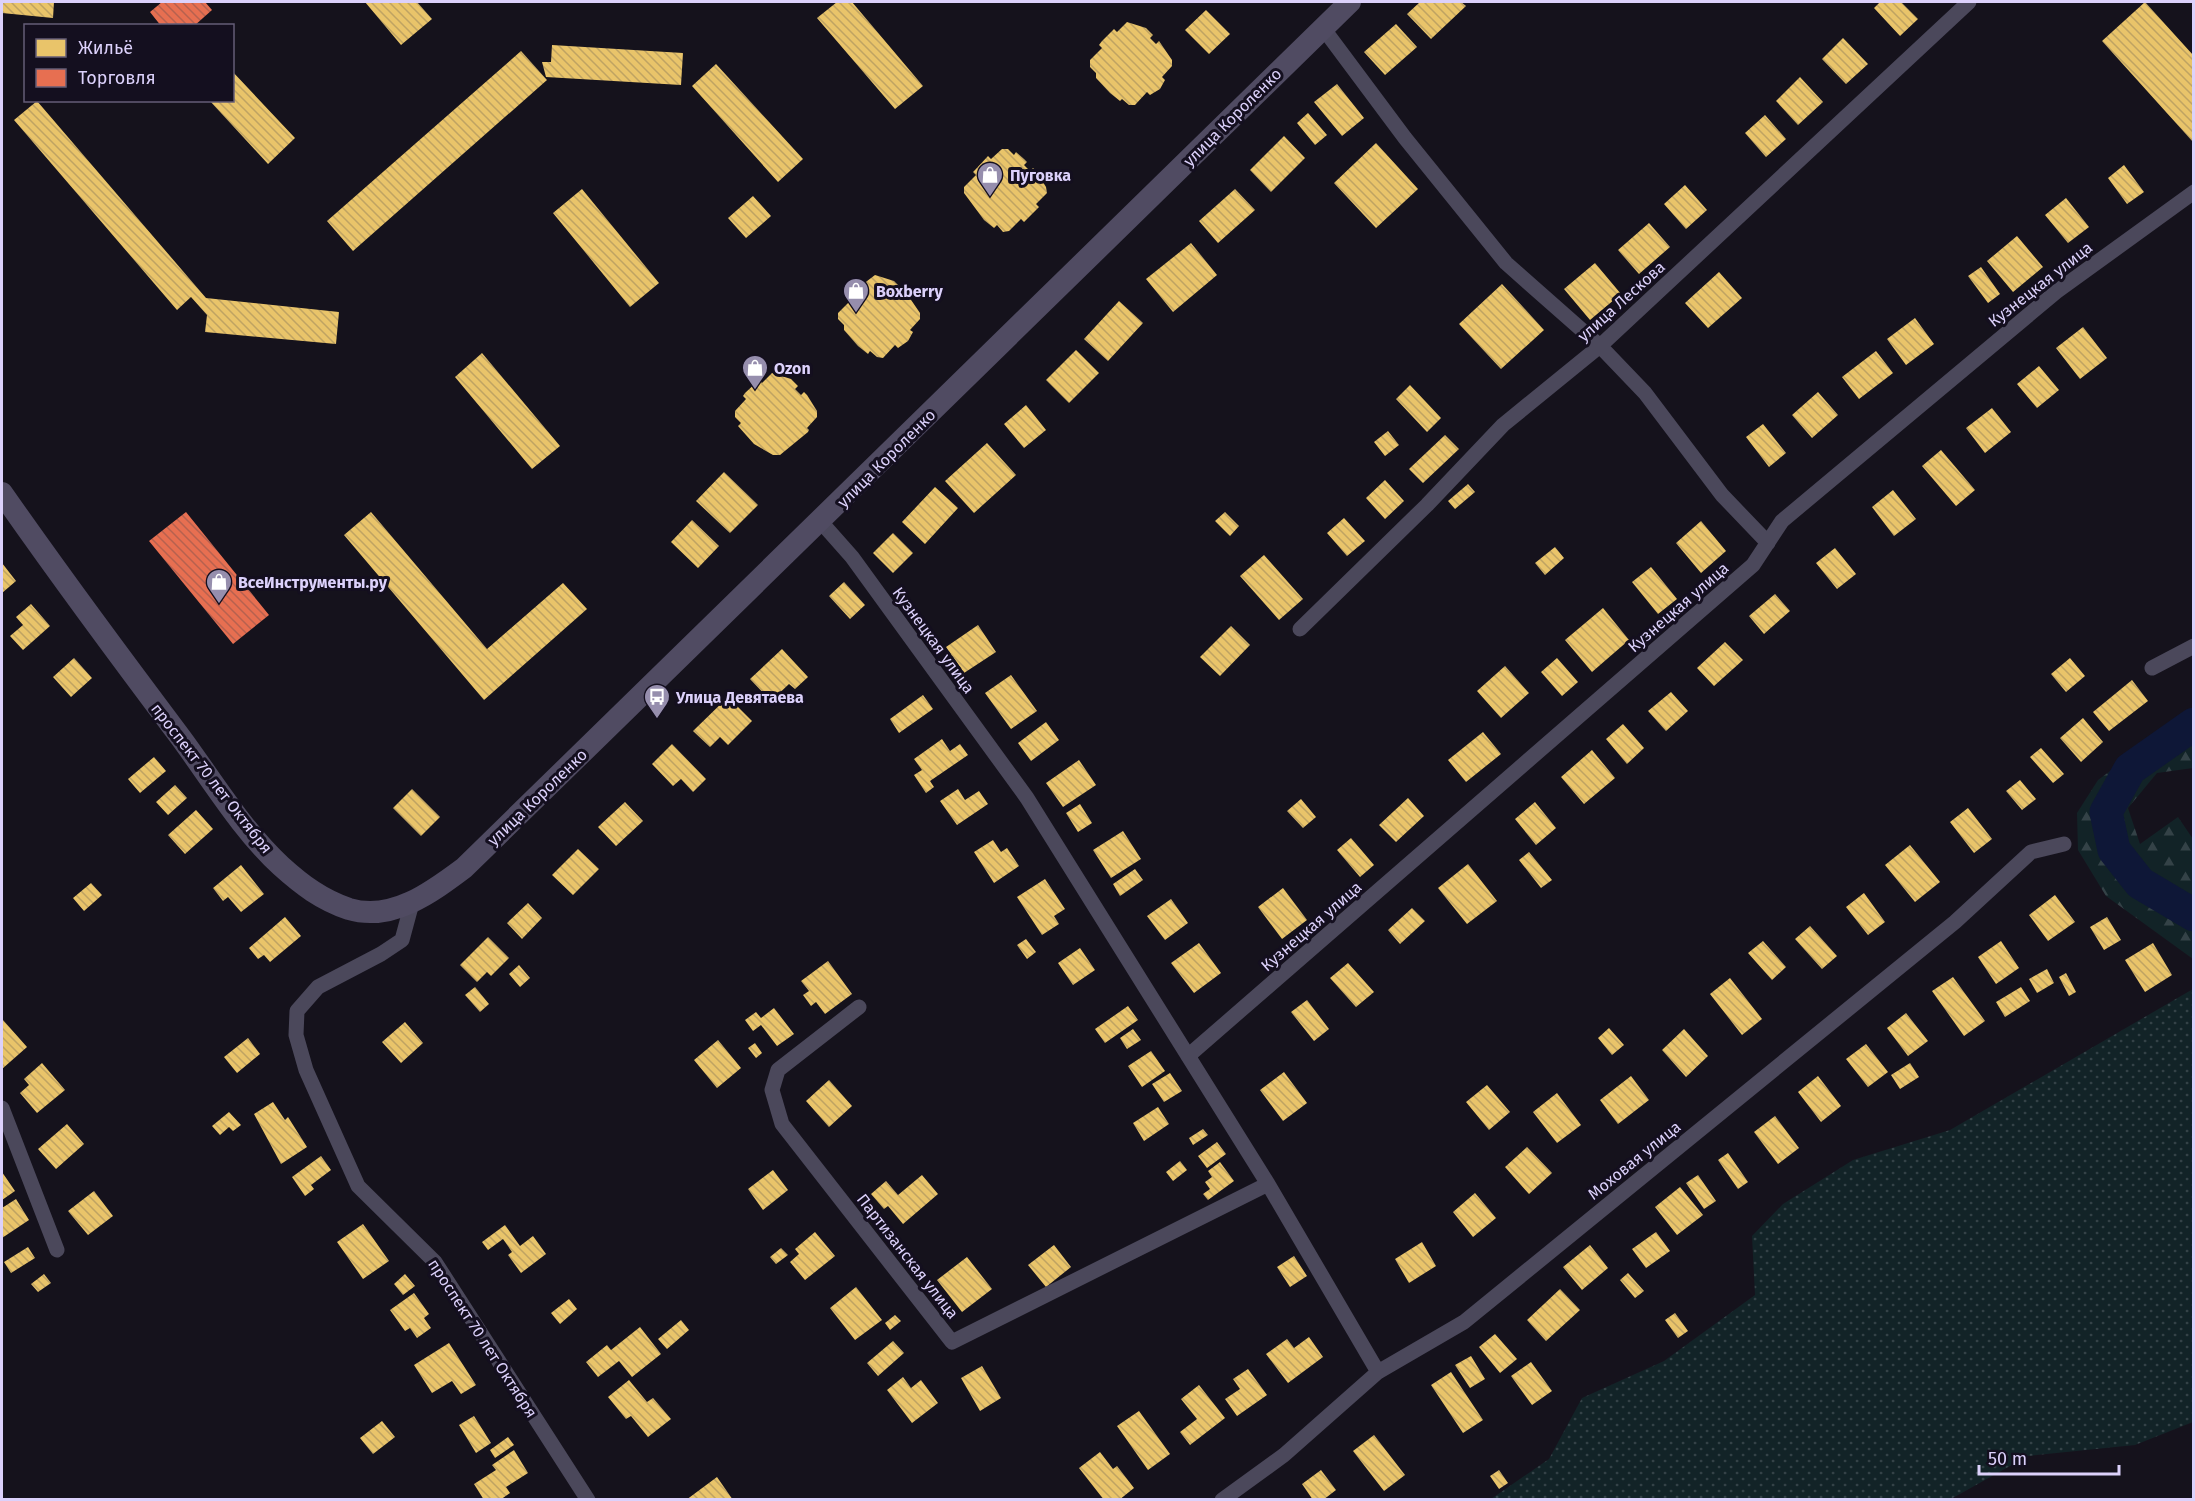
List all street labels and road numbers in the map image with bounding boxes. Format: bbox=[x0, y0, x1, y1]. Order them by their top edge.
street label: улица Короленко bbox=[1179, 64, 1285, 170]
street label: Кузнецкая улица bbox=[1984, 238, 2096, 331]
street label: улица Лескова bbox=[1574, 257, 1669, 346]
street label: улица Короленко bbox=[833, 405, 939, 511]
street label: Кузнецкая улица bbox=[1624, 559, 1732, 656]
street label: Кузнецкая улица bbox=[889, 583, 979, 697]
street label: проспект 70 лет Октября bbox=[147, 699, 276, 857]
street label: улица Короленко bbox=[484, 745, 591, 850]
street label: Кузнецкая улица bbox=[1257, 878, 1365, 975]
street label: Моховая улица bbox=[1584, 1117, 1685, 1204]
street label: Партизанская улица bbox=[853, 1190, 962, 1323]
street label: проспект 70 лет Октября bbox=[424, 1255, 541, 1421]

